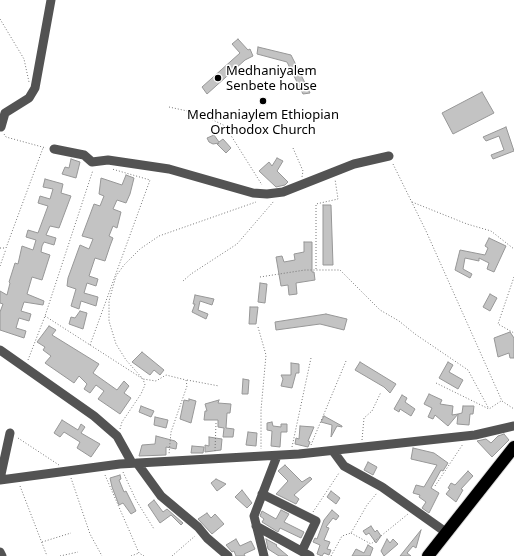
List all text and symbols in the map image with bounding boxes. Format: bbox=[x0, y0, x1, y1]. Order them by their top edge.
place label: Medhaniyalem Senbete house bbox=[226, 63, 317, 94]
marker: Medhaniyalem Senbete house bbox=[213, 73, 223, 83]
marker: Medhaniaylem Ethiopian Orthodox Church bbox=[258, 96, 268, 106]
place label: Medhaniaylem Ethiopian Orthodox Church bbox=[187, 107, 339, 138]

